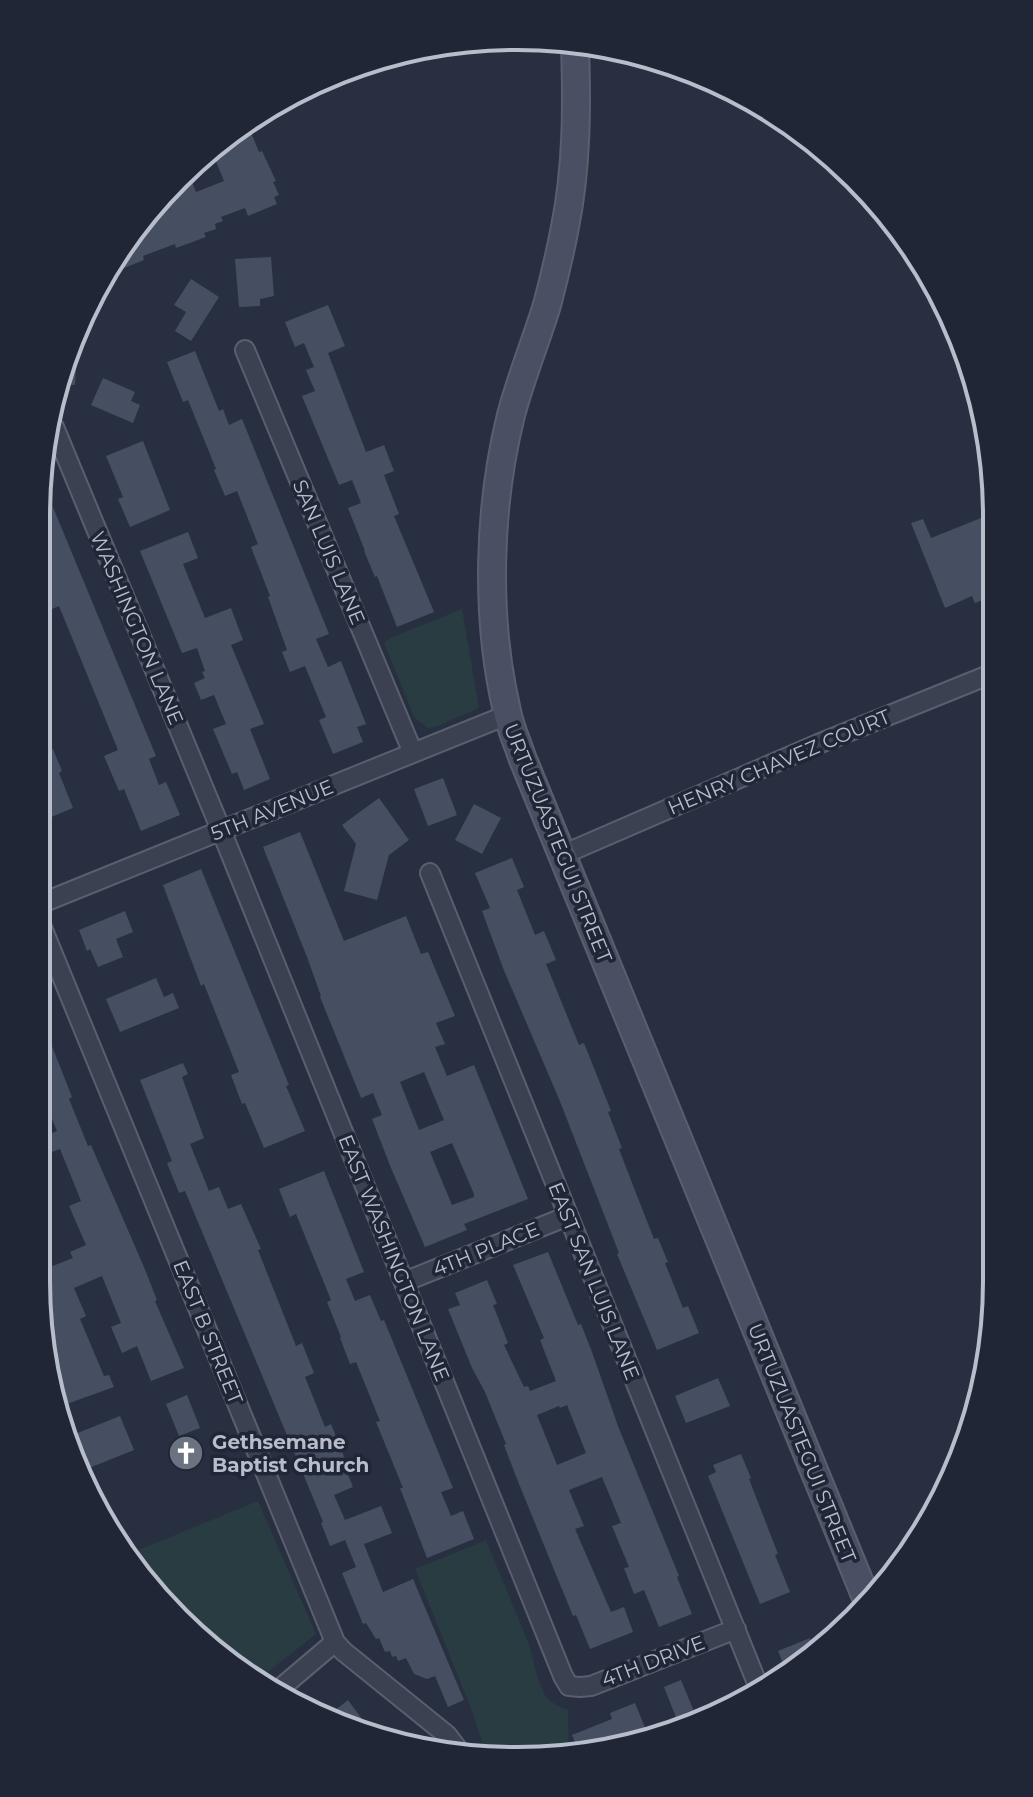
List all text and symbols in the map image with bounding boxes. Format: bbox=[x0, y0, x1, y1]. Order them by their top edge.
street label: SAN LUIS LANE bbox=[288, 476, 370, 628]
street label: WASHINGTON LANE bbox=[85, 528, 189, 728]
street label: HENRY CHAVEZ COURT bbox=[664, 704, 894, 820]
street label: URTUZUASTEGUI STREET bbox=[499, 720, 617, 967]
street label: 5TH AVENUE bbox=[207, 774, 337, 846]
street label: EAST WASHINGTON LANE bbox=[333, 1131, 455, 1385]
street label: EAST SAN LUIS LANE bbox=[543, 1179, 645, 1383]
street label: 4TH PLACE bbox=[429, 1217, 543, 1281]
street label: EAST B STREET bbox=[168, 1257, 248, 1408]
street label: URTUZUASTEGUI STREET bbox=[743, 1320, 861, 1567]
place label: Gethsemane Baptist Church bbox=[212, 1430, 369, 1477]
church icon: Gethsemane Baptist Church bbox=[167, 1434, 205, 1472]
street label: 4TH DRIVE bbox=[598, 1630, 708, 1692]

